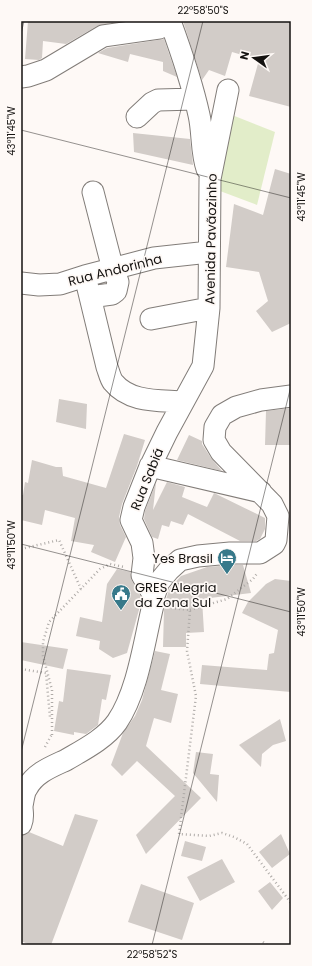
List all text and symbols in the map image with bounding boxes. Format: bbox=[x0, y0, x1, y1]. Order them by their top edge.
text: 22°58'50"S bbox=[177, 3, 229, 18]
north arrow bbox=[234, 38, 274, 78]
text: N bbox=[236, 50, 253, 62]
text: 43°11'45"W bbox=[4, 106, 19, 156]
text: 43°11'45"W bbox=[294, 172, 309, 222]
street label: Avenida Pavãozinho bbox=[200, 173, 222, 305]
street label: Rua Andorinha bbox=[66, 249, 164, 291]
street label: Rua Sabiá bbox=[126, 445, 168, 513]
text: 43°11'50"W bbox=[4, 520, 19, 570]
hotel icon: Yes Brasil bbox=[216, 547, 238, 575]
place label: Yes Brasil bbox=[152, 549, 213, 568]
place label: GRES Alegria da Zona Sul bbox=[135, 578, 216, 612]
public building icon: GRES Alegria da Zona Sul bbox=[110, 583, 132, 611]
text: 43°11'50"W bbox=[294, 587, 309, 637]
text: 22°58'52"S bbox=[127, 947, 177, 962]

